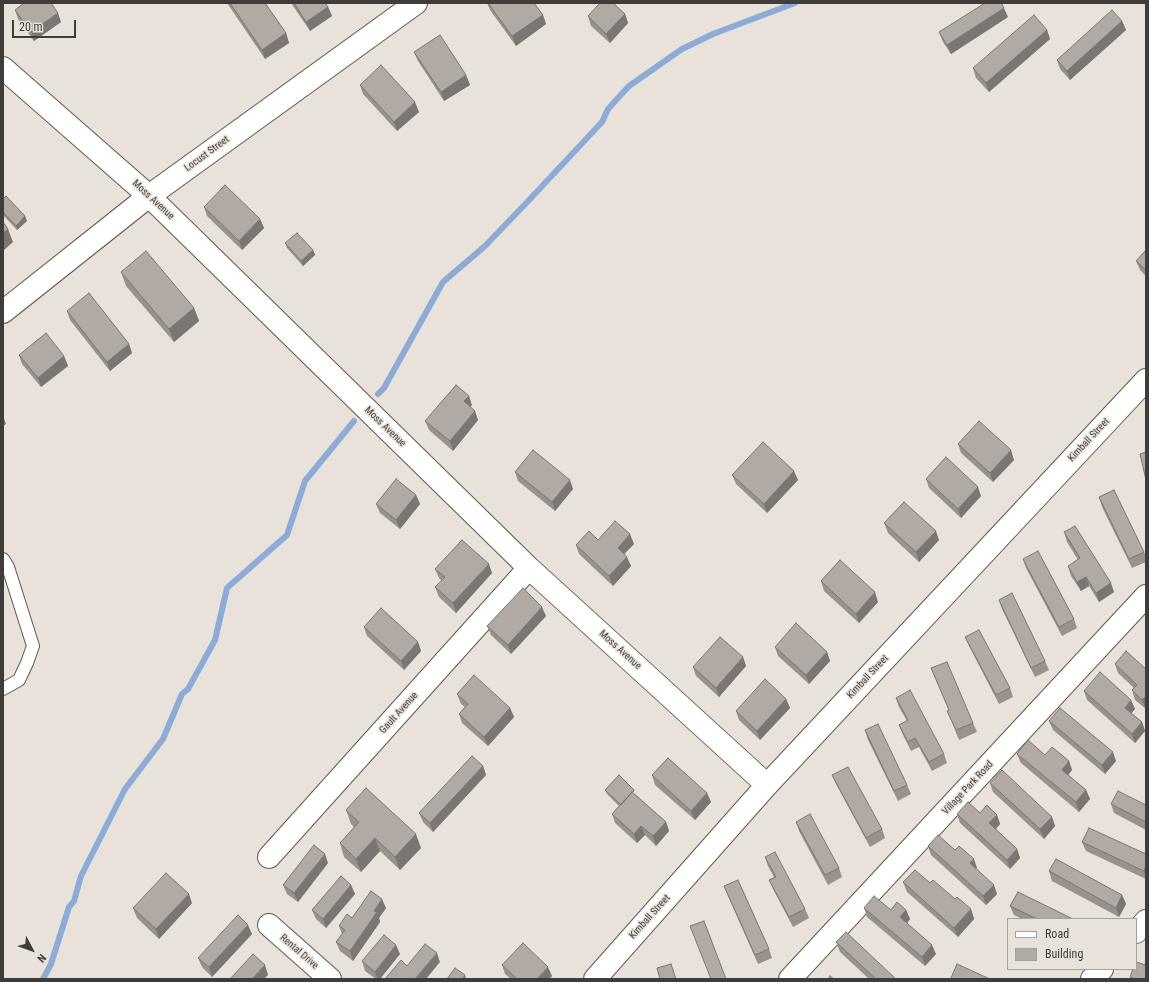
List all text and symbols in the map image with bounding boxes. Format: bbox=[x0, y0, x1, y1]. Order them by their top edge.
scale bar bbox=[14, 12, 78, 38]
text: 20 m bbox=[19, 20, 43, 34]
street label: Locust Street bbox=[182, 134, 232, 174]
street label: Moss Avenue bbox=[130, 178, 176, 222]
street label: Moss Avenue bbox=[362, 404, 408, 450]
street label: Kimball Street bbox=[1066, 416, 1112, 464]
street label: Moss Avenue bbox=[596, 628, 644, 672]
street label: Kimball Street bbox=[845, 653, 891, 701]
street label: Gault Avenue bbox=[377, 690, 421, 736]
street label: Village Park Road bbox=[940, 759, 996, 817]
street label: Kimball Street bbox=[627, 892, 673, 942]
legend bbox=[1007, 918, 1137, 970]
text: Road bbox=[1045, 927, 1069, 941]
north arrow bbox=[12, 930, 52, 970]
street label: Rental Drive bbox=[277, 932, 321, 972]
text: Building bbox=[1045, 947, 1083, 961]
text: N bbox=[34, 951, 49, 965]

